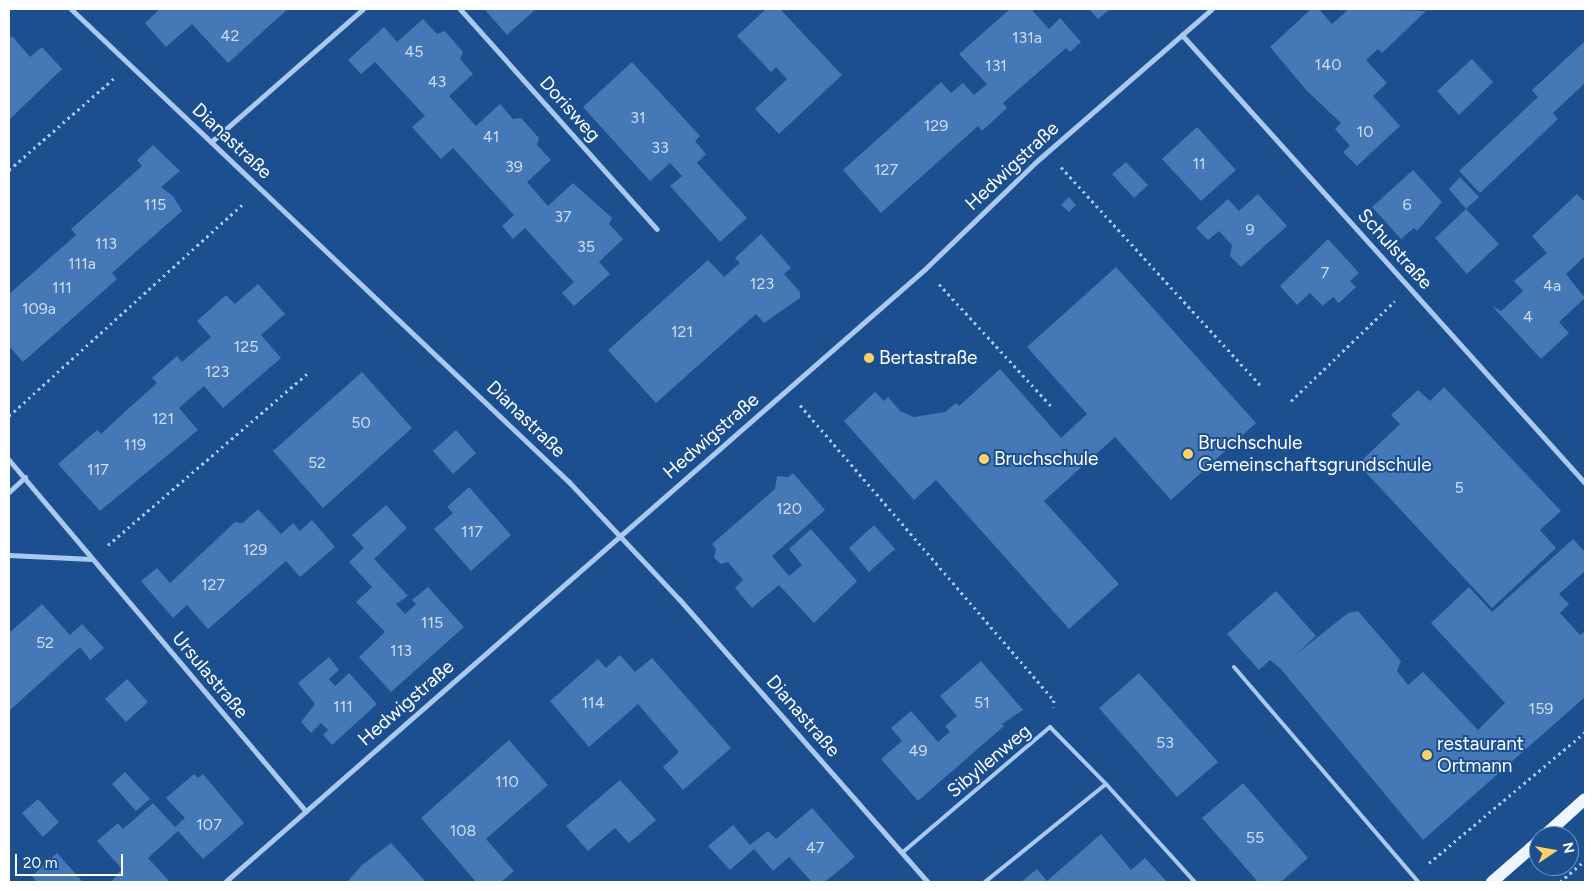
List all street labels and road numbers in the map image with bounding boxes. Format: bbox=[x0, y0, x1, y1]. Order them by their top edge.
street label: Dorisweg bbox=[535, 72, 605, 146]
street label: Dianastraße bbox=[187, 98, 277, 184]
street label: Hedwigstraße bbox=[961, 117, 1063, 215]
street label: Schulstraße bbox=[1353, 204, 1437, 294]
street label: Dianastraße bbox=[482, 376, 570, 462]
street label: Hedwigstraße bbox=[658, 388, 764, 484]
street label: Ursulastraße bbox=[167, 627, 253, 723]
street label: Hedwigstraße bbox=[353, 655, 459, 751]
street label: Dianastraße bbox=[761, 671, 845, 761]
street label: Sibyllenweg bbox=[942, 719, 1036, 803]

